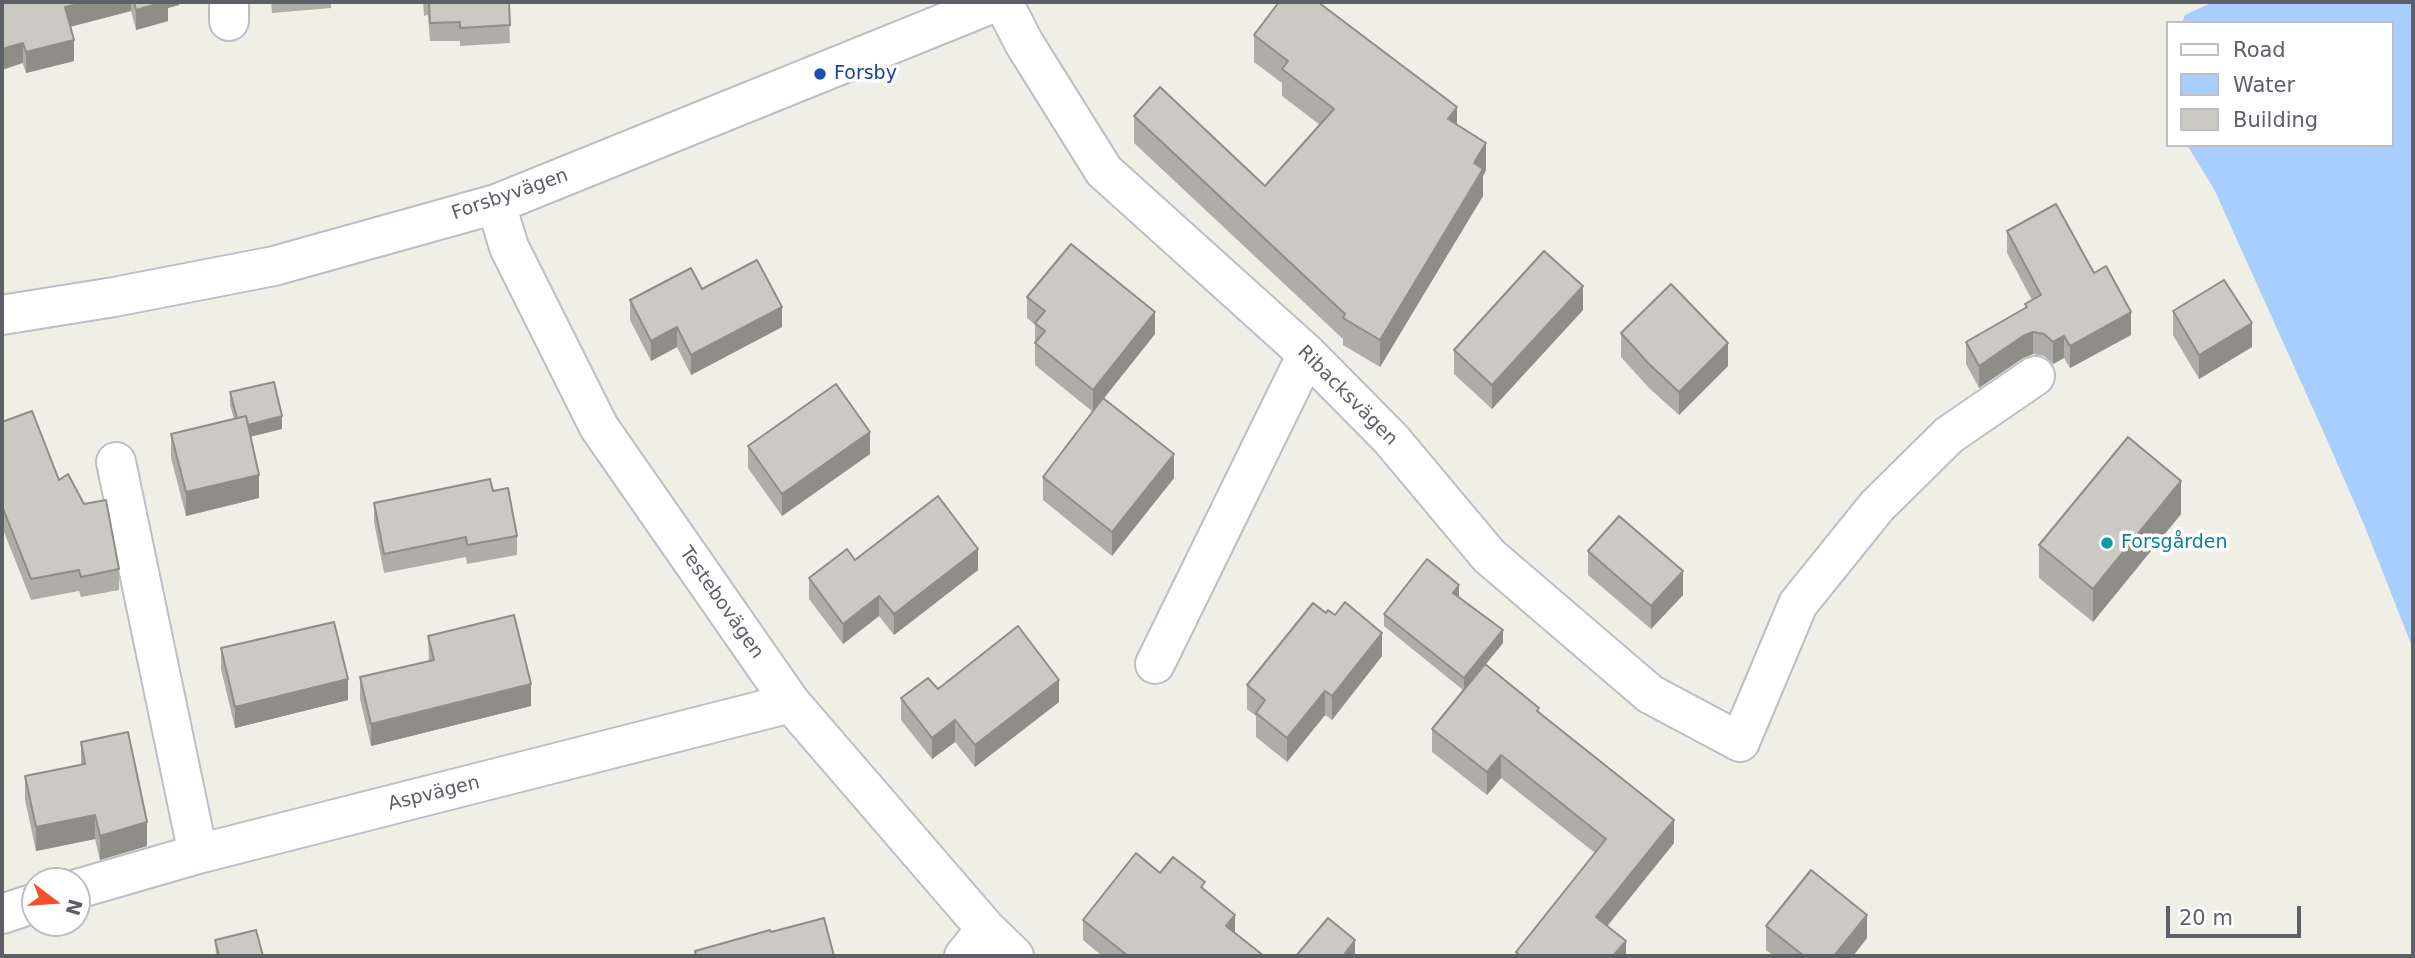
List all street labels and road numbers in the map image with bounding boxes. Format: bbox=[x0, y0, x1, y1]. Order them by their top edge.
street label: Forsbyvägen bbox=[449, 164, 571, 226]
street label: Ribacksvägen bbox=[1292, 341, 1402, 451]
street label: Testebovägen bbox=[674, 543, 768, 663]
street label: Aspvägen bbox=[386, 772, 482, 816]

